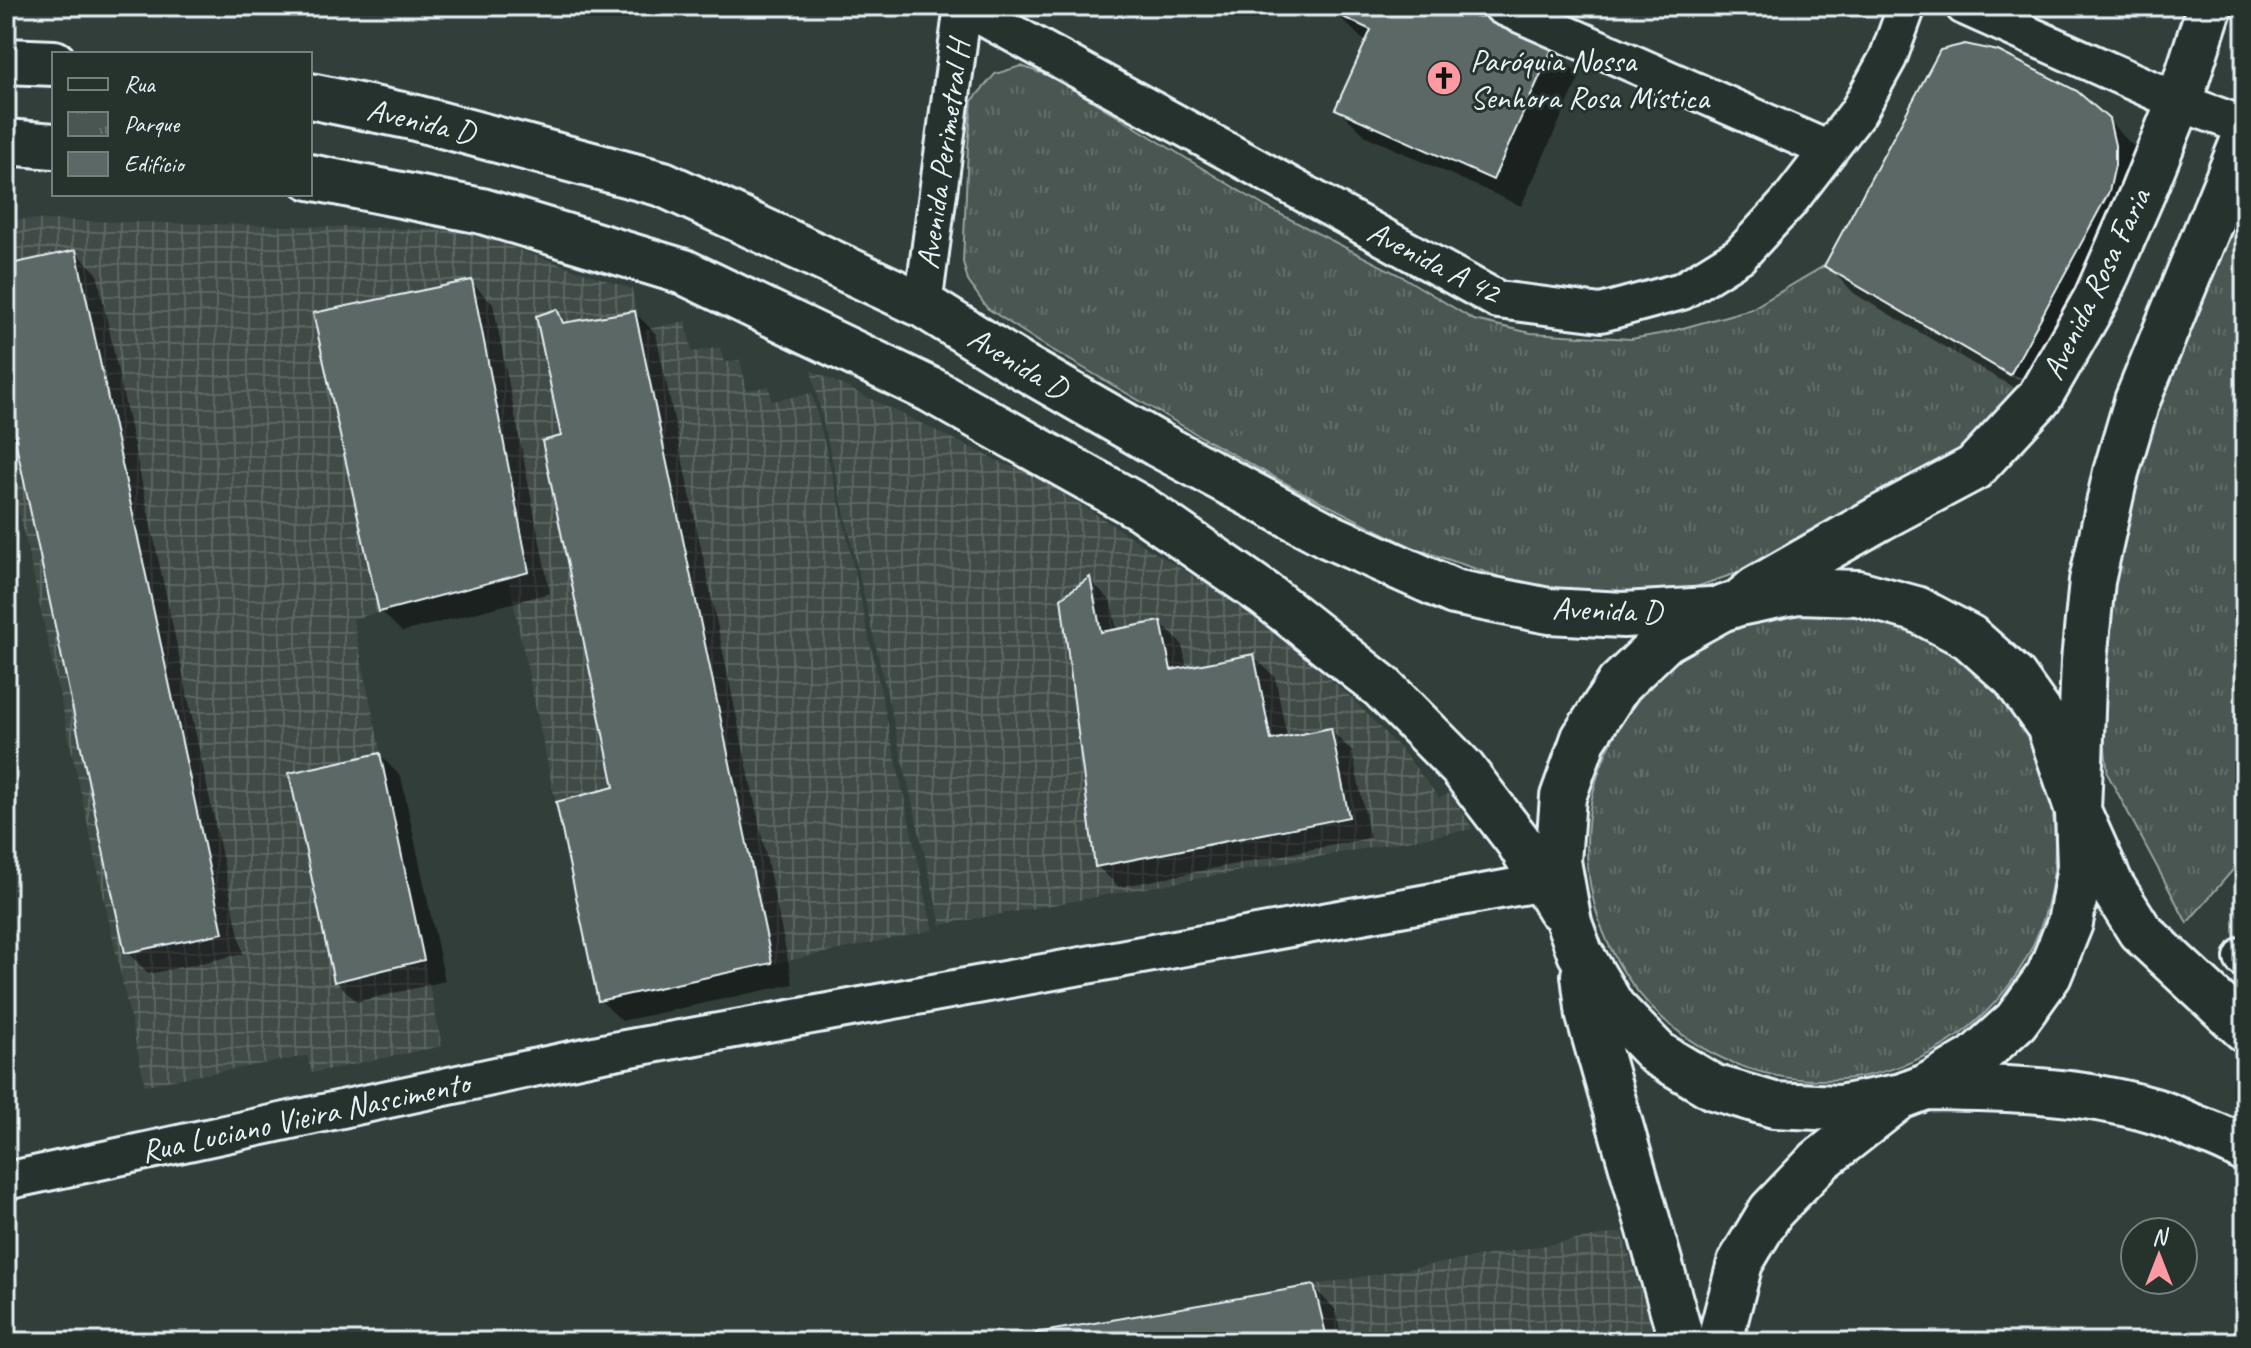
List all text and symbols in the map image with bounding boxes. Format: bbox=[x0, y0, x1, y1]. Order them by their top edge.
street label: Avenida Perimetral H bbox=[907, 33, 980, 272]
place label: Paróquia Nossa Senhora Rosa Mística bbox=[1470, 40, 1711, 118]
legend bbox=[52, 52, 312, 196]
church icon: Paróquia Nossa Senhora Rosa Mística bbox=[1425, 59, 1463, 97]
text: Rua bbox=[124, 69, 156, 99]
street label: Avenida D bbox=[363, 89, 481, 154]
text: Parque bbox=[124, 109, 181, 139]
text: Edifício bbox=[124, 149, 186, 179]
street label: Avenida Rosa Faria bbox=[2032, 180, 2161, 386]
street label: Avenida A 42 bbox=[1361, 211, 1509, 314]
street label: Avenida D bbox=[961, 317, 1078, 410]
street label: Avenida D bbox=[1552, 588, 1665, 632]
street label: Rua Luciano Vieira Nascimento bbox=[137, 1061, 476, 1172]
north arrow bbox=[2119, 1216, 2199, 1296]
text: N bbox=[2152, 1223, 2169, 1251]

